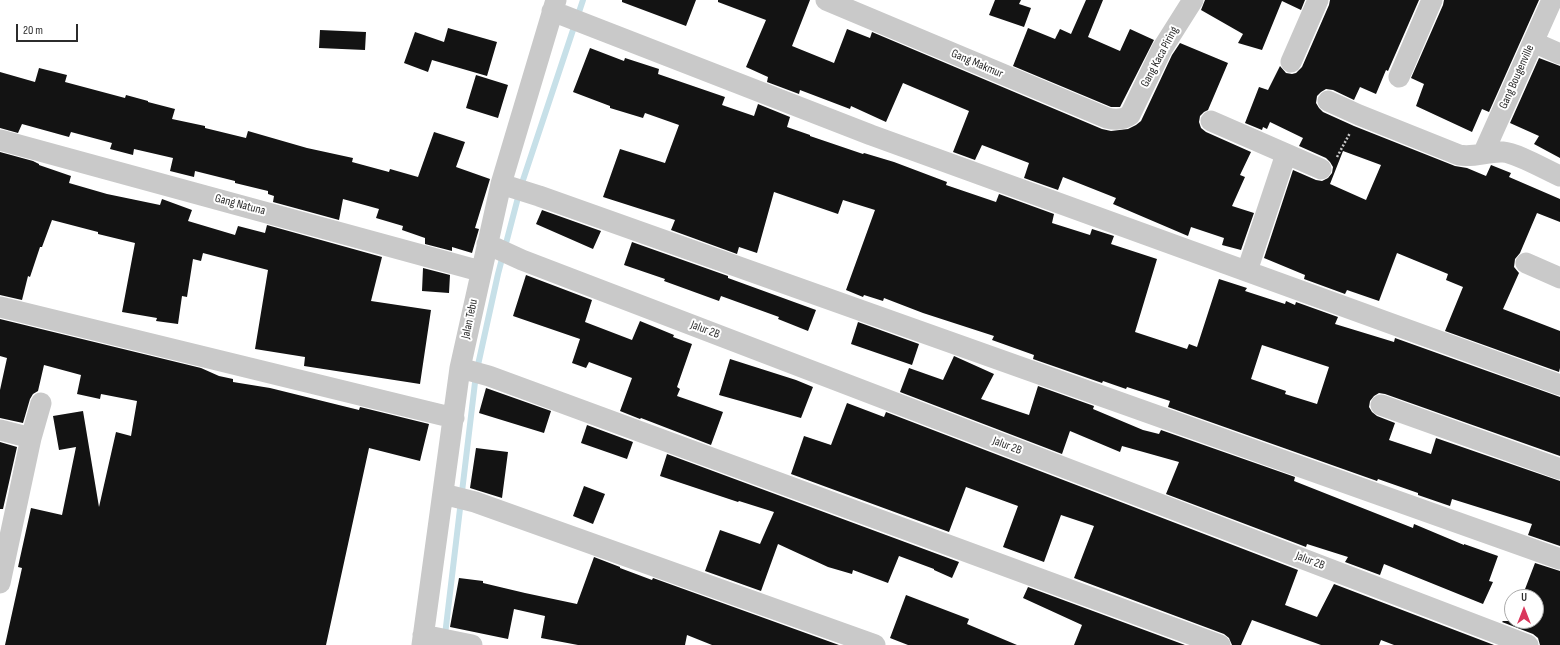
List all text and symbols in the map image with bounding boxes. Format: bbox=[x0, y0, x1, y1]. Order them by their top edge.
scale bar bbox=[18, 16, 80, 42]
text: 20 m bbox=[23, 23, 43, 38]
street label: Gang Kaca Piring bbox=[1138, 24, 1182, 90]
street label: Gang Bougenville bbox=[1496, 43, 1538, 111]
street label: Gang Makmur bbox=[949, 47, 1005, 81]
street label: Gang Natuna bbox=[213, 191, 267, 219]
street label: Jalan Tebu bbox=[459, 298, 481, 340]
street label: Jalur 2B bbox=[688, 318, 722, 342]
street label: Jalur 2B bbox=[990, 434, 1024, 458]
street label: Jalur 2B bbox=[1293, 549, 1327, 573]
north arrow bbox=[1504, 589, 1544, 629]
text: U bbox=[1521, 591, 1527, 604]

